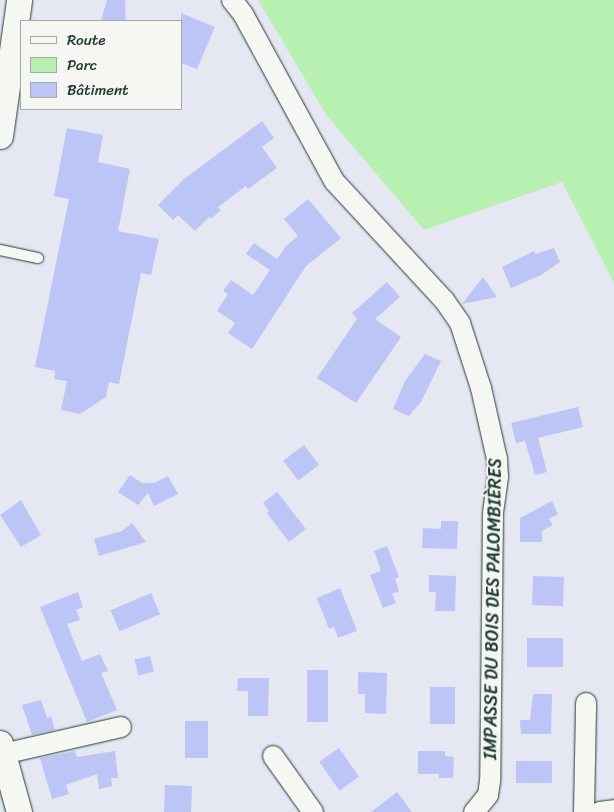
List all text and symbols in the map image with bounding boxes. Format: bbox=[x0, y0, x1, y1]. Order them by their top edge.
legend bbox=[20, 20, 182, 110]
text: Route bbox=[67, 27, 106, 53]
text: Parc bbox=[67, 52, 97, 78]
text: Bâtiment bbox=[67, 77, 129, 103]
street label: IMPASSE DU BOIS DES PALOMBIÈRES bbox=[480, 458, 506, 760]

